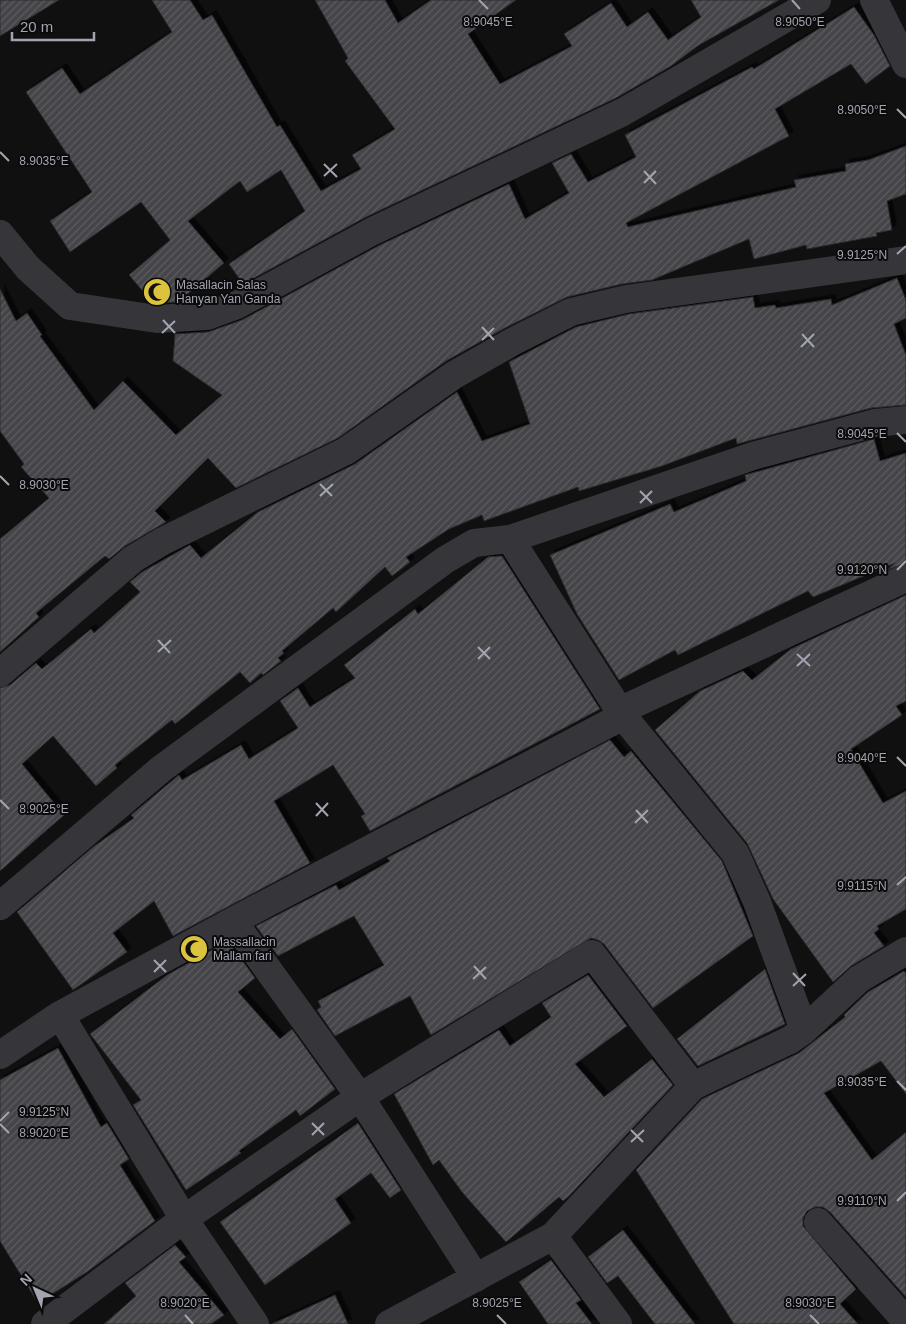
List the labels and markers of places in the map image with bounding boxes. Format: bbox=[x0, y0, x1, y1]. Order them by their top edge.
mosque icon: Masallacin Salas Hanyan Yan Ganda bbox=[142, 277, 172, 307]
place label: Masallacin Salas Hanyan Yan Ganda bbox=[176, 278, 281, 306]
mosque icon: Massallacin Mallam fari bbox=[179, 934, 209, 964]
place label: Massallacin Mallam fari bbox=[213, 935, 276, 963]

